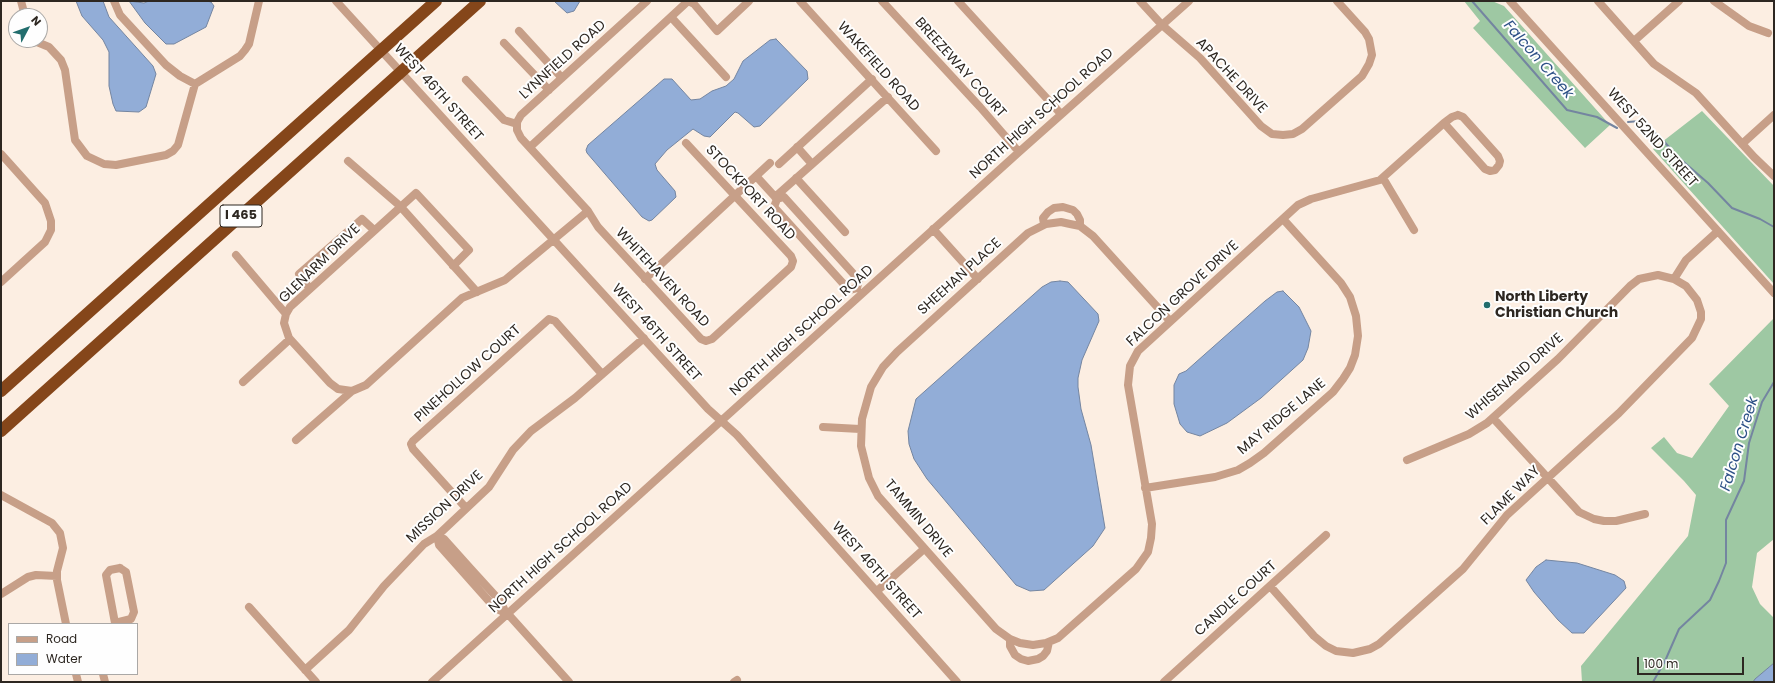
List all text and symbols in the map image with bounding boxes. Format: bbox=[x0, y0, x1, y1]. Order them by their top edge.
north arrow bbox=[8, 8, 48, 48]
text: N bbox=[28, 12, 45, 29]
street label: BREEZEWAY COURT bbox=[911, 15, 1009, 121]
street label: LYNNFIELD ROAD bbox=[516, 17, 610, 103]
water label: Falcon Creek bbox=[1499, 17, 1577, 103]
street label: WAKEFIELD ROAD bbox=[833, 19, 923, 115]
street label: APACHE DRIVE bbox=[1192, 35, 1270, 117]
street label: WEST 46TH STREET bbox=[390, 41, 486, 145]
street label: NORTH HIGH SCHOOL ROAD bbox=[967, 45, 1117, 183]
street label: WEST 52ND STREET bbox=[1603, 85, 1701, 191]
street label: STOCKPORT ROAD bbox=[702, 142, 798, 244]
road number: I 465 bbox=[220, 205, 262, 227]
street label: GLENARM DRIVE bbox=[276, 221, 364, 307]
street label: WHITEHAVEN ROAD bbox=[612, 225, 712, 331]
street label: SHEEHAN PLACE bbox=[915, 235, 1005, 319]
street label: FALCON GROVE DRIVE bbox=[1123, 238, 1243, 350]
street label: NORTH HIGH SCHOOL ROAD bbox=[727, 262, 877, 400]
street label: WEST 46TH STREET bbox=[608, 281, 704, 385]
place label: North Liberty Christian Church bbox=[1495, 289, 1618, 322]
marker: North Liberty Christian Church bbox=[1482, 300, 1492, 310]
street label: PINEHOLLOW COURT bbox=[411, 322, 525, 426]
street label: WHISENAND DRIVE bbox=[1463, 330, 1567, 424]
street label: MAY RIDGE LANE bbox=[1235, 375, 1329, 459]
water label: Falcon Creek bbox=[1717, 395, 1763, 493]
street label: FLAME WAY bbox=[1478, 463, 1544, 529]
street label: MISSION DRIVE bbox=[403, 467, 487, 547]
street label: TAMMIN DRIVE bbox=[881, 477, 955, 561]
street label: NORTH HIGH SCHOOL ROAD bbox=[486, 479, 636, 617]
street label: WEST 46TH STREET bbox=[828, 519, 924, 623]
street label: CANDLE COURT bbox=[1192, 558, 1280, 640]
legend bbox=[8, 623, 138, 675]
text: Road bbox=[46, 630, 77, 647]
scale bar bbox=[1639, 649, 1746, 675]
text: Water bbox=[46, 650, 82, 667]
text: 100 m bbox=[1644, 655, 1678, 672]

